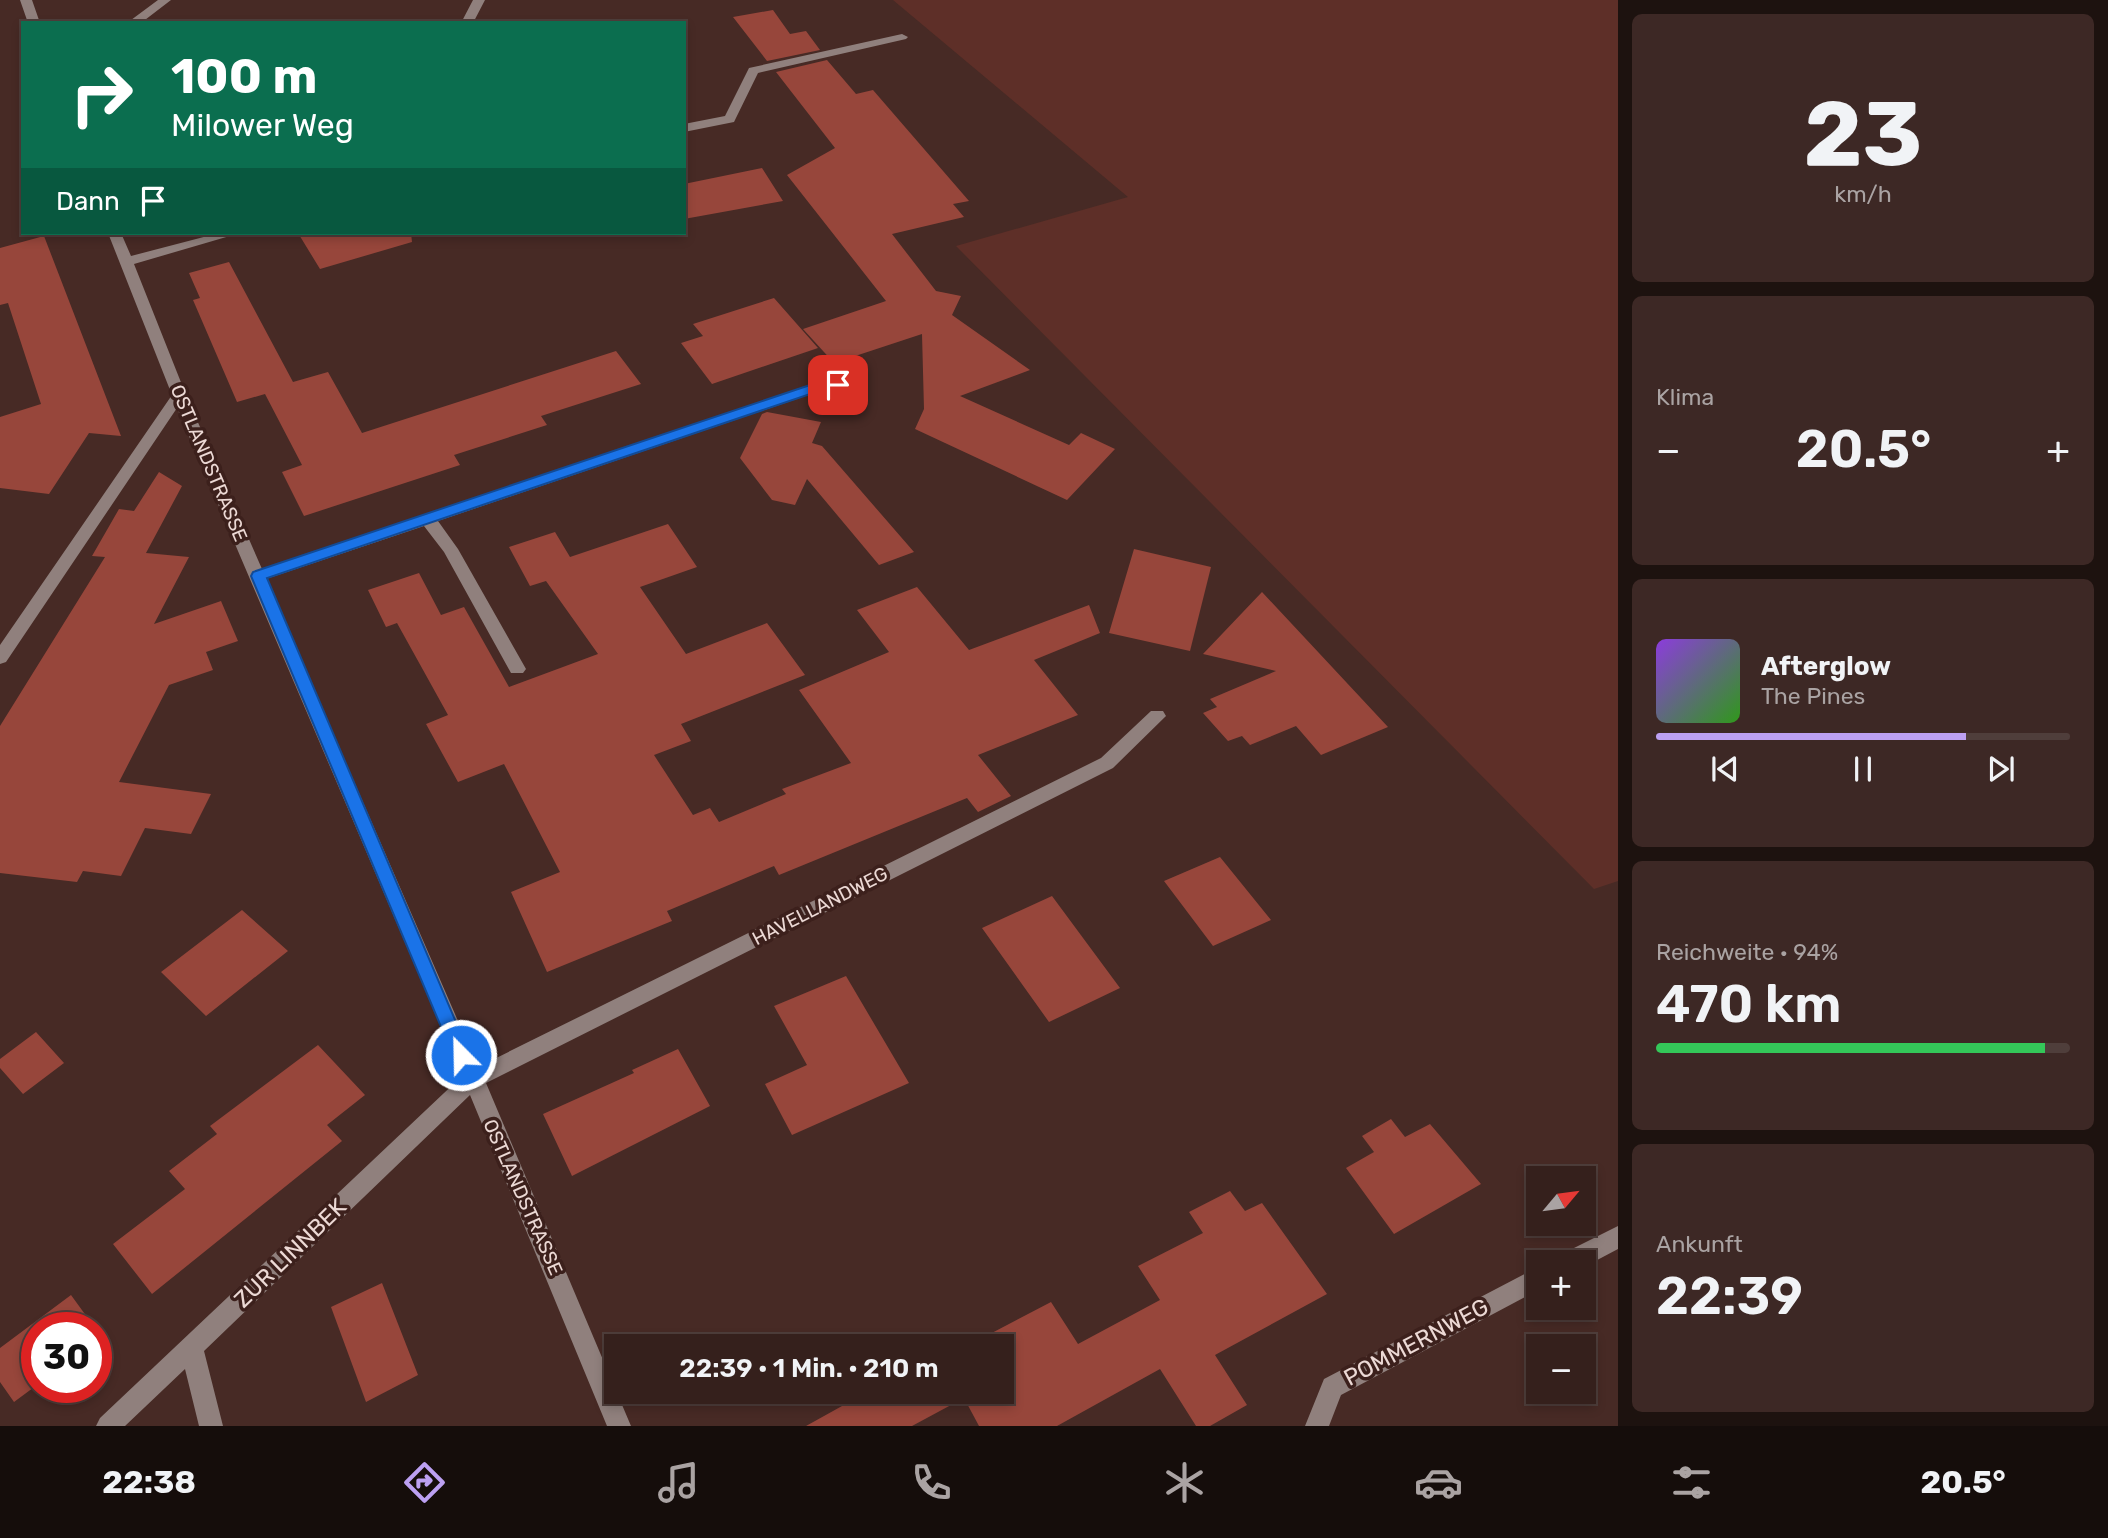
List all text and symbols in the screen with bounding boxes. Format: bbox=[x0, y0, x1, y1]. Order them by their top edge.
text: 100 m bbox=[171, 47, 317, 105]
icon: right bbox=[56, 49, 147, 140]
text: 23 bbox=[1803, 80, 1923, 188]
text: Milower Weg bbox=[171, 106, 354, 144]
text: km/h bbox=[1834, 180, 1892, 208]
icon: arrive bbox=[134, 182, 172, 220]
text: Dann bbox=[56, 186, 120, 217]
pin bbox=[808, 355, 868, 415]
icon: arrive bbox=[819, 366, 857, 404]
street label: OSTLANDSTRASSE bbox=[166, 381, 252, 545]
text: Klima bbox=[1656, 383, 1714, 411]
text: 20.5° bbox=[1796, 418, 1931, 480]
text: − bbox=[1656, 427, 1681, 473]
text: + bbox=[2046, 427, 2070, 473]
text: Afterglow bbox=[1761, 651, 1891, 682]
text: The Pines bbox=[1761, 682, 1865, 710]
icon: previous bbox=[1706, 750, 1744, 788]
icon: pause bbox=[1844, 750, 1882, 788]
icon: next bbox=[1982, 750, 2020, 788]
street label: HAVELLANDWEG bbox=[748, 862, 892, 950]
text: Reichweite · 94% bbox=[1656, 938, 1838, 966]
text: 470 km bbox=[1656, 973, 1842, 1035]
position arrow bbox=[424, 1018, 498, 1092]
street label: OSTLANDSTRASSE bbox=[478, 1116, 568, 1278]
north arrow bbox=[1526, 1166, 1596, 1236]
map controls bbox=[1526, 1166, 1596, 1404]
street label: ZUR LINNBEK bbox=[228, 1192, 352, 1313]
text: Ankunft bbox=[1656, 1230, 1743, 1258]
button: + bbox=[1526, 1250, 1596, 1320]
text: 22:39 bbox=[1656, 1265, 1803, 1327]
street label: POMMERNWEG bbox=[1339, 1292, 1493, 1392]
speed limit sign: 30 bbox=[21, 1312, 112, 1403]
button: − bbox=[1526, 1334, 1596, 1404]
text: 22:39 · 1 Min. · 210 m bbox=[679, 1353, 939, 1384]
icon: directions bbox=[400, 1458, 449, 1507]
icon: music bbox=[654, 1458, 703, 1507]
icon: phone bbox=[907, 1458, 956, 1507]
icon: climate bbox=[1160, 1458, 1209, 1507]
icon: car bbox=[1414, 1458, 1463, 1507]
icon: filters bbox=[1667, 1458, 1716, 1507]
text: 22:38 bbox=[102, 1463, 196, 1501]
text: 20.5° bbox=[1921, 1463, 2006, 1501]

